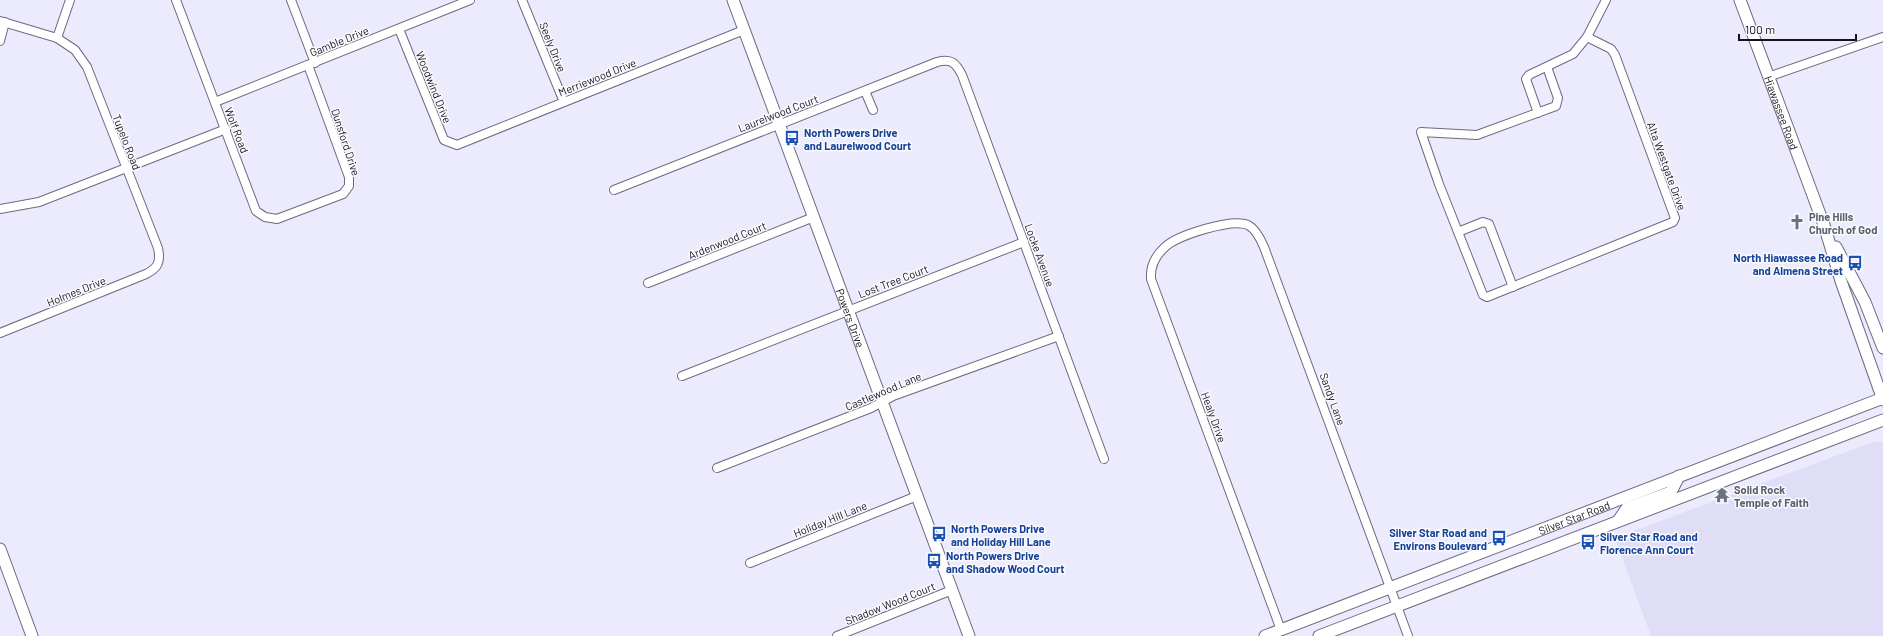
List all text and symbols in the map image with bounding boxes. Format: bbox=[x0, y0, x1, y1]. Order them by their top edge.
scale bar bbox=[1739, 16, 1856, 42]
street label: Seely Drive bbox=[537, 20, 569, 74]
text: 100 m bbox=[1745, 22, 1775, 36]
street label: Gamble Drive bbox=[308, 23, 371, 59]
street label: Woodwind Drive bbox=[414, 49, 454, 125]
street label: Merriewood Drive bbox=[556, 55, 638, 99]
street label: Hiawassee Road bbox=[1762, 74, 1802, 151]
street label: Laurelwood Court bbox=[736, 92, 820, 134]
street label: Wolf Road bbox=[222, 105, 252, 155]
street label: Dunsford Drive bbox=[329, 107, 363, 177]
street label: Tupelo Road bbox=[110, 112, 144, 172]
street label: Alta Westgate Drive bbox=[1645, 120, 1689, 212]
place label: North Powers Drive and Laurelwood Court bbox=[804, 126, 911, 152]
bus stop icon: North Powers Drive and Laurelwood Court bbox=[783, 129, 801, 147]
place label: Pine Hills Church of God bbox=[1809, 210, 1877, 236]
church icon: Pine Hills Church of God bbox=[1788, 213, 1806, 231]
street label: Ardenwood Court bbox=[686, 218, 768, 262]
street label: Locke Avenue bbox=[1023, 222, 1057, 288]
place label: North Hiawassee Road and Almena Street bbox=[1733, 251, 1843, 277]
bus stop icon: North Hiawassee Road and Almena Street bbox=[1846, 254, 1864, 272]
street label: Lost Tree Court bbox=[856, 262, 930, 300]
street label: Holmes Drive bbox=[45, 273, 108, 309]
street label: Powers Drive bbox=[834, 287, 868, 349]
street label: Castlewood Lane bbox=[843, 369, 923, 413]
street label: Sandy Lane bbox=[1318, 371, 1349, 427]
street label: Healy Drive bbox=[1199, 390, 1229, 444]
place label: Solid Rock Temple of Faith bbox=[1734, 483, 1809, 509]
temple icon: Solid Rock Temple of Faith bbox=[1713, 486, 1731, 504]
street label: Silver Star Road bbox=[1536, 497, 1611, 537]
street label: Holiday Hill Lane bbox=[791, 498, 869, 540]
place label: North Powers Drive and Holiday Hill Lane bbox=[951, 522, 1051, 548]
bus stop icon: North Powers Drive and Holiday Hill Lane bbox=[930, 525, 948, 543]
place label: Silver Star Road and Environs Boulevard bbox=[1389, 526, 1487, 552]
bus stop icon: Silver Star Road and Environs Boulevard bbox=[1490, 529, 1508, 547]
place label: Silver Star Road and Florence Ann Court bbox=[1600, 530, 1698, 556]
bus stop icon: Silver Star Road and Florence Ann Court bbox=[1579, 533, 1597, 551]
place label: North Powers Drive and Shadow Wood Court bbox=[946, 549, 1064, 575]
bus stop icon: North Powers Drive and Shadow Wood Court bbox=[925, 552, 943, 570]
street label: Shadow Wood Court bbox=[843, 579, 937, 627]

